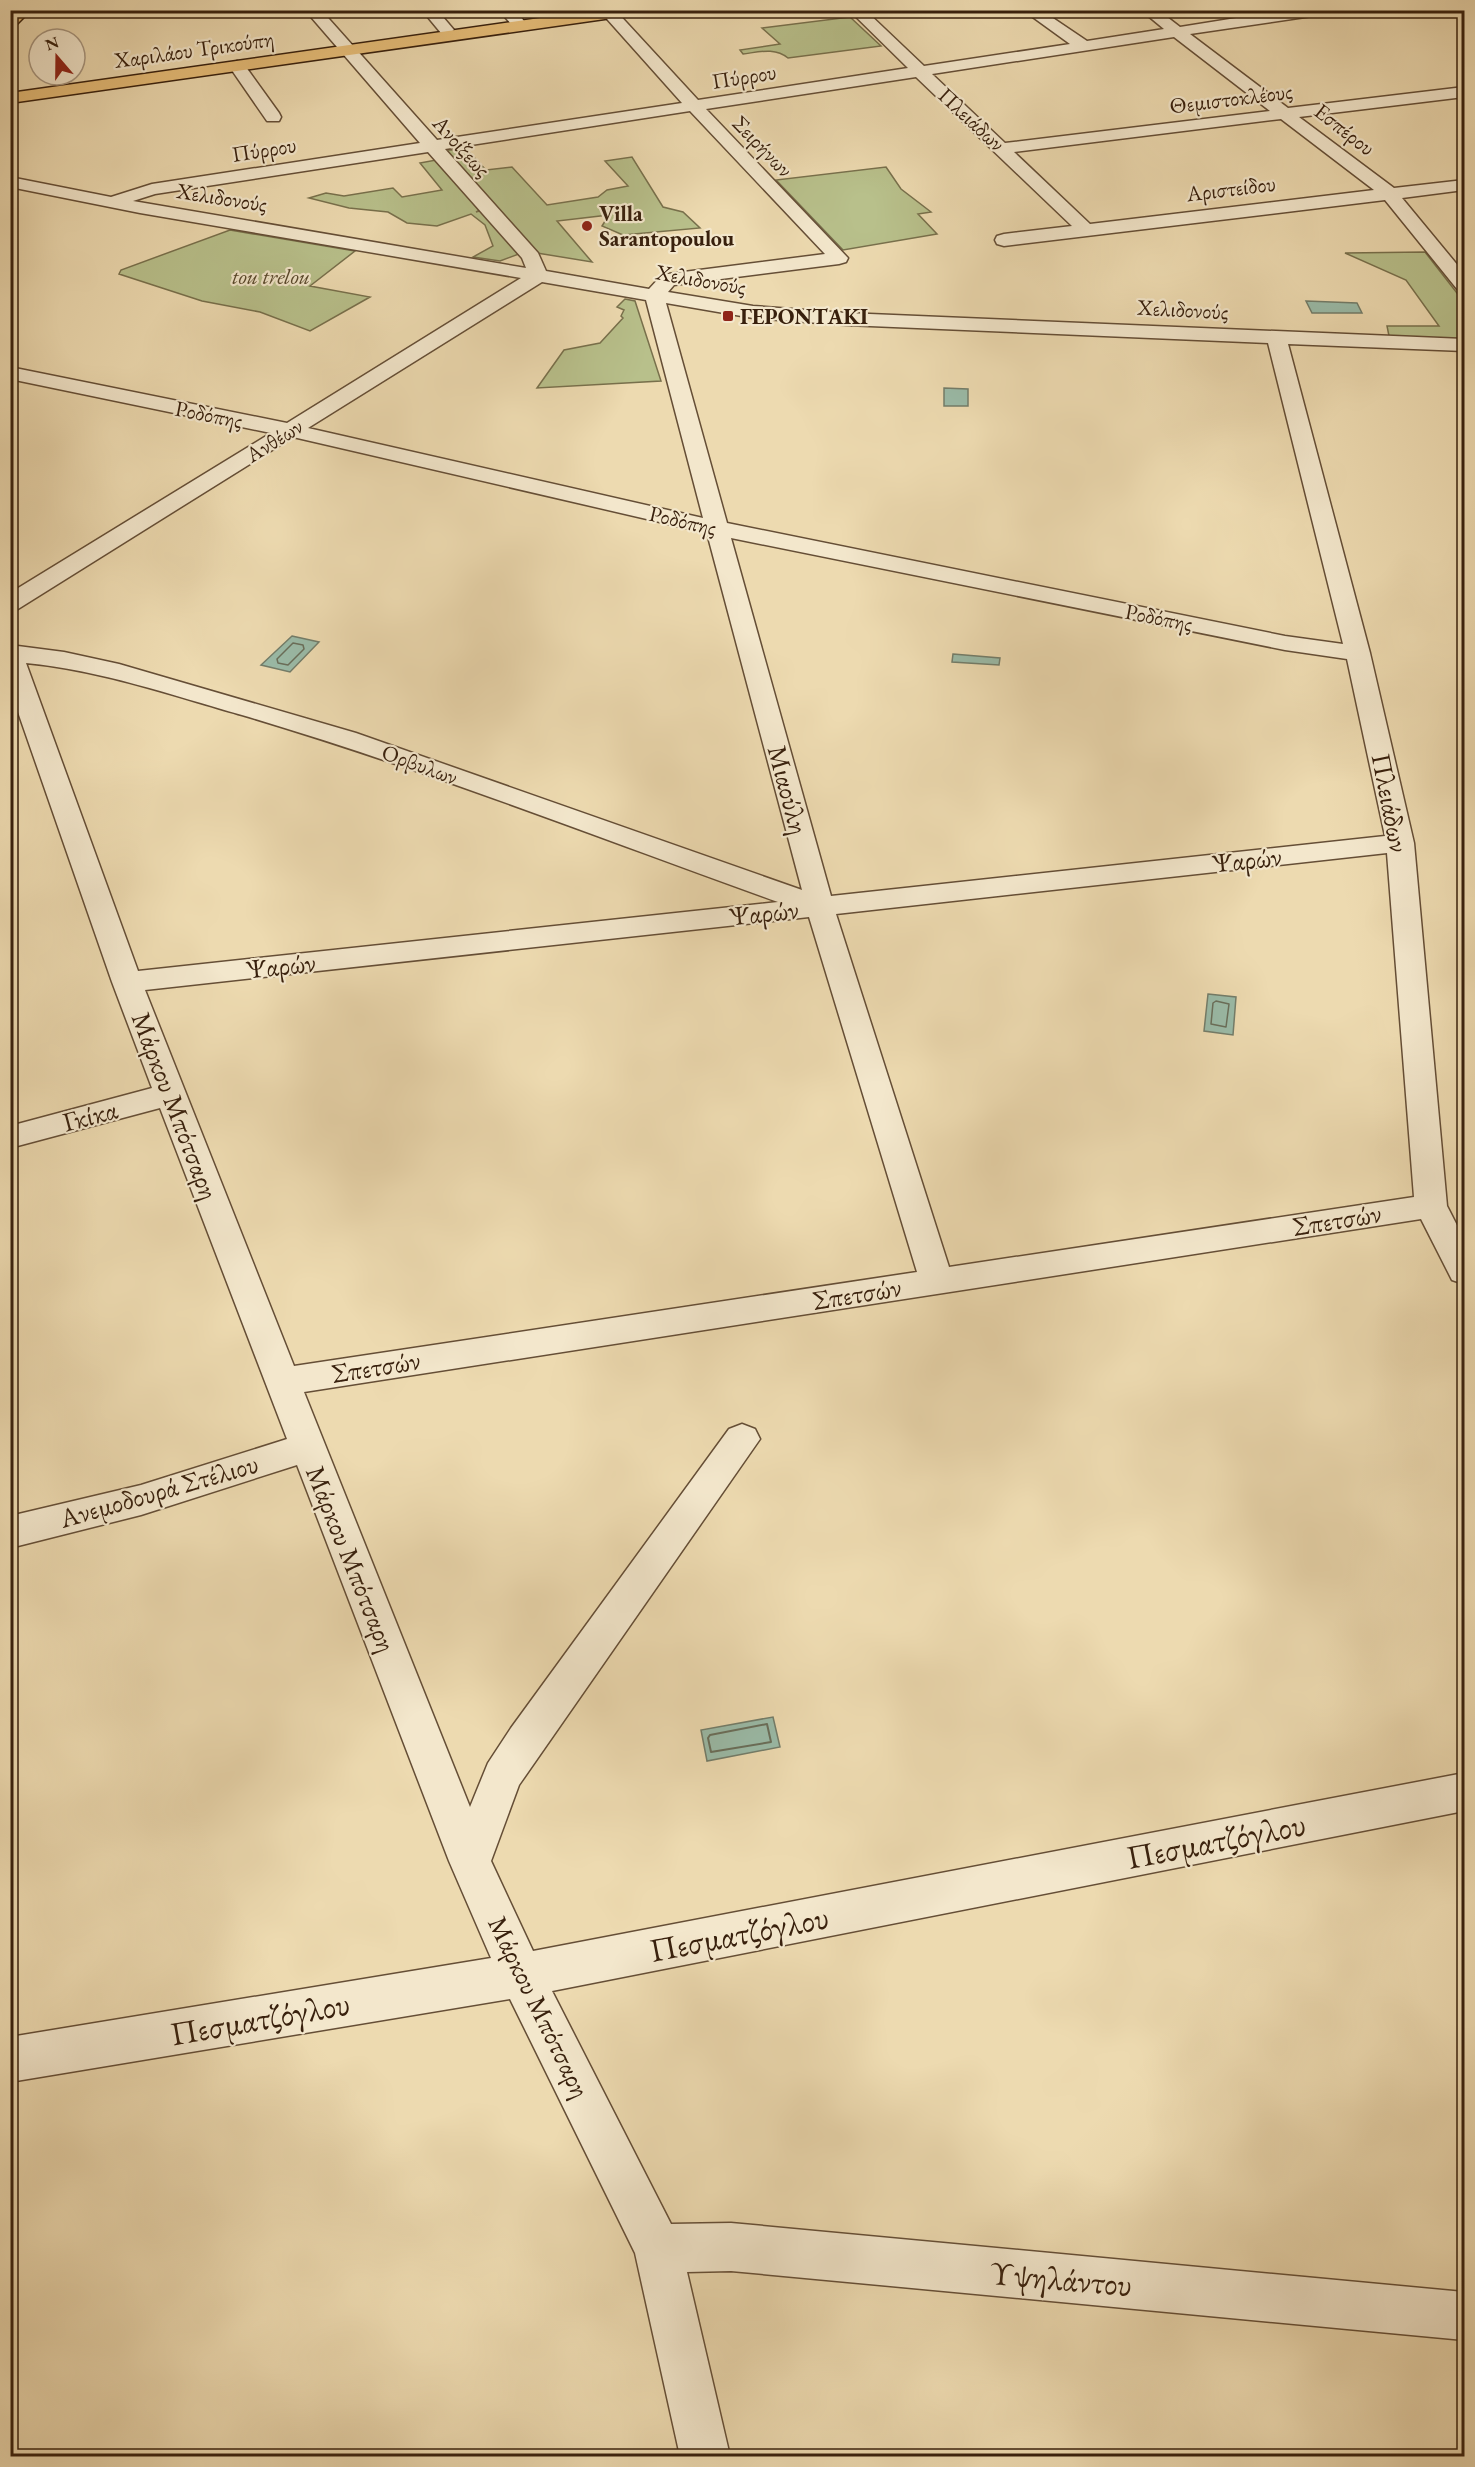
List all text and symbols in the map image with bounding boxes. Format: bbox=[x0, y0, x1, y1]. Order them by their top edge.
street label: Χαριλάου Τρικούπη bbox=[111, 24, 276, 75]
north arrow bbox=[27, 27, 87, 87]
text: N bbox=[42, 31, 62, 55]
street label: Πύρρου bbox=[710, 57, 778, 96]
street label: Θεμιστοκλέους bbox=[1168, 77, 1294, 120]
street label: Πλειάδων bbox=[932, 81, 1011, 158]
street label: Εσπέρου bbox=[1308, 97, 1381, 162]
street label: Ανοίξεως bbox=[426, 109, 497, 183]
street label: Σειρήνων bbox=[726, 109, 799, 184]
street label: Πύρρου bbox=[230, 130, 298, 169]
street label: Αριστείδου bbox=[1184, 169, 1277, 208]
street label: Χελιδονούς bbox=[174, 176, 269, 219]
place label: Villa Sarantopoulou bbox=[599, 199, 734, 253]
marker: Villa Sarantopoulou bbox=[580, 219, 594, 233]
street label: Χελιδονούς bbox=[652, 257, 748, 302]
park label: tou trelou bbox=[232, 262, 310, 291]
street label: Χελιδονούς bbox=[1136, 293, 1229, 326]
place label: ΓΕΡΟΝΤΑΚΙ bbox=[740, 302, 868, 331]
marker: ΓΕΡΟΝΤΑΚΙ bbox=[721, 309, 735, 323]
street label: Ροδόπης bbox=[173, 394, 245, 435]
street label: Ανθέων bbox=[239, 412, 308, 470]
street label: Ροδόπης bbox=[646, 499, 719, 542]
street label: Ροδόπης bbox=[1123, 597, 1195, 638]
street label: Ορβυλων bbox=[378, 737, 462, 792]
street label: Μιαούλη bbox=[760, 742, 817, 838]
street label: Πλειάδων bbox=[1364, 750, 1417, 855]
street label: Ψαρών bbox=[1210, 838, 1284, 881]
street label: Ψαρών bbox=[727, 891, 801, 934]
street label: Ψαρών bbox=[244, 944, 318, 987]
street label: Μάρκου Μπότσαρη bbox=[124, 1007, 227, 1204]
street label: Γκίκα bbox=[59, 1091, 122, 1140]
street label: Σπετσών bbox=[1290, 1195, 1384, 1244]
street label: Σπετσών bbox=[810, 1269, 904, 1318]
street label: Σπετσών bbox=[329, 1342, 423, 1391]
street label: Ανεμοδουρά Στέλιου bbox=[55, 1445, 262, 1536]
street label: Μάρκου Μπότσαρη bbox=[298, 1461, 405, 1657]
street label: Πεσματζόγλου bbox=[1123, 1802, 1309, 1879]
street label: Πεσματζόγλου bbox=[646, 1895, 832, 1972]
street label: Μάρκου Μπότσαρη bbox=[480, 1910, 599, 2103]
street label: Πεσματζόγλου bbox=[167, 1982, 353, 2055]
street label: Υψηλάντου bbox=[988, 2251, 1134, 2306]

